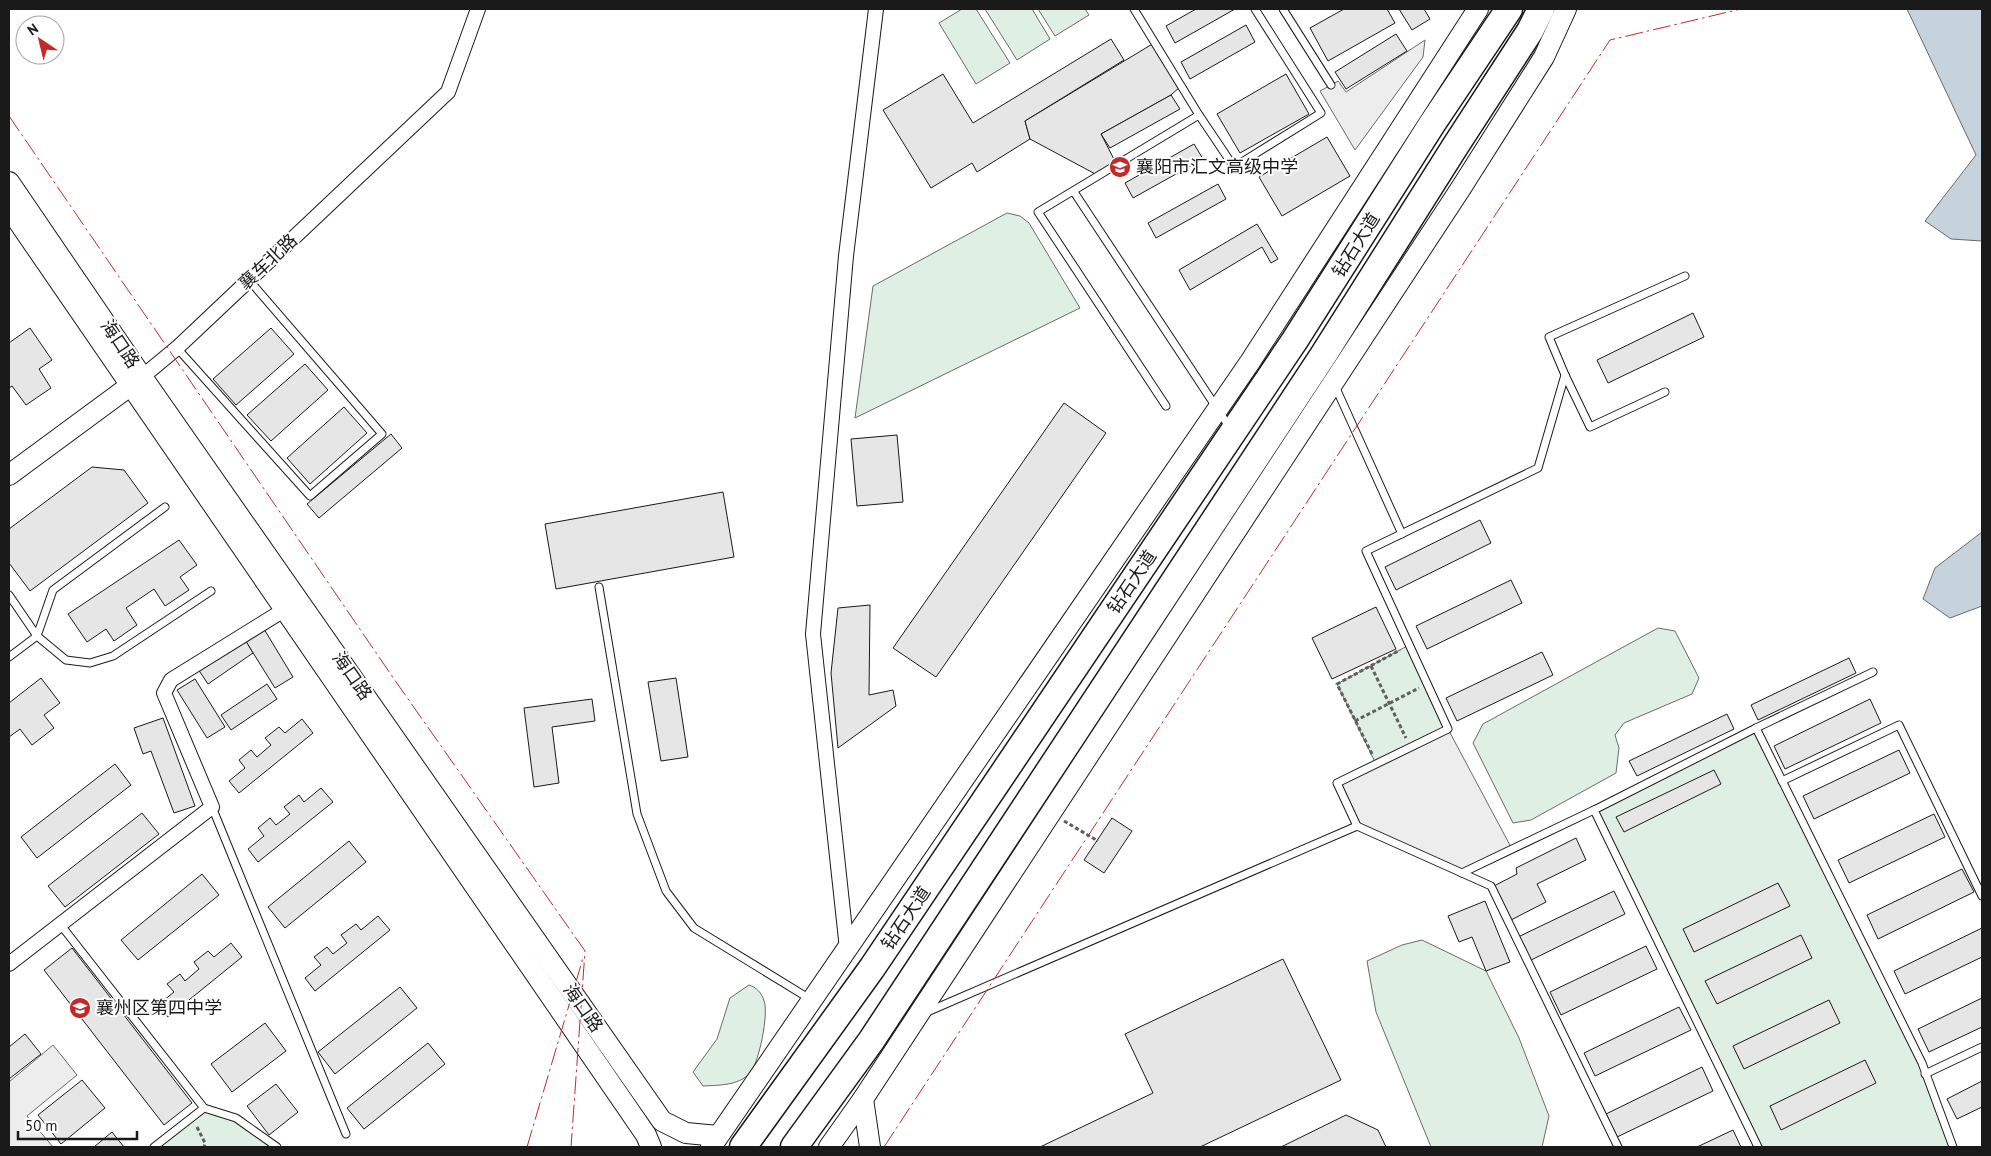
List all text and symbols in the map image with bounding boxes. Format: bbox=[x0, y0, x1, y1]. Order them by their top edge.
north arrow bbox=[15, 15, 65, 65]
text: N bbox=[24, 19, 41, 39]
school or university icon: 襄阳市汇文高级中学 bbox=[1108, 155, 1132, 179]
place label: 襄阳市汇文高级中学 bbox=[1136, 155, 1298, 178]
street label: 钻石大道 bbox=[1327, 208, 1384, 281]
street label: 襄车北路 bbox=[233, 229, 302, 295]
street label: 海口路 bbox=[96, 315, 145, 373]
street label: 钻石大道 bbox=[1102, 545, 1161, 618]
street label: 海口路 bbox=[328, 647, 377, 704]
street label: 钻石大道 bbox=[876, 881, 935, 954]
street label: 海口路 bbox=[559, 979, 608, 1036]
school or university icon: 襄州区第四中学 bbox=[68, 996, 92, 1020]
place label: 襄州区第四中学 bbox=[96, 996, 222, 1019]
scale bar bbox=[18, 1108, 136, 1140]
text: 50 m bbox=[25, 1116, 58, 1135]

